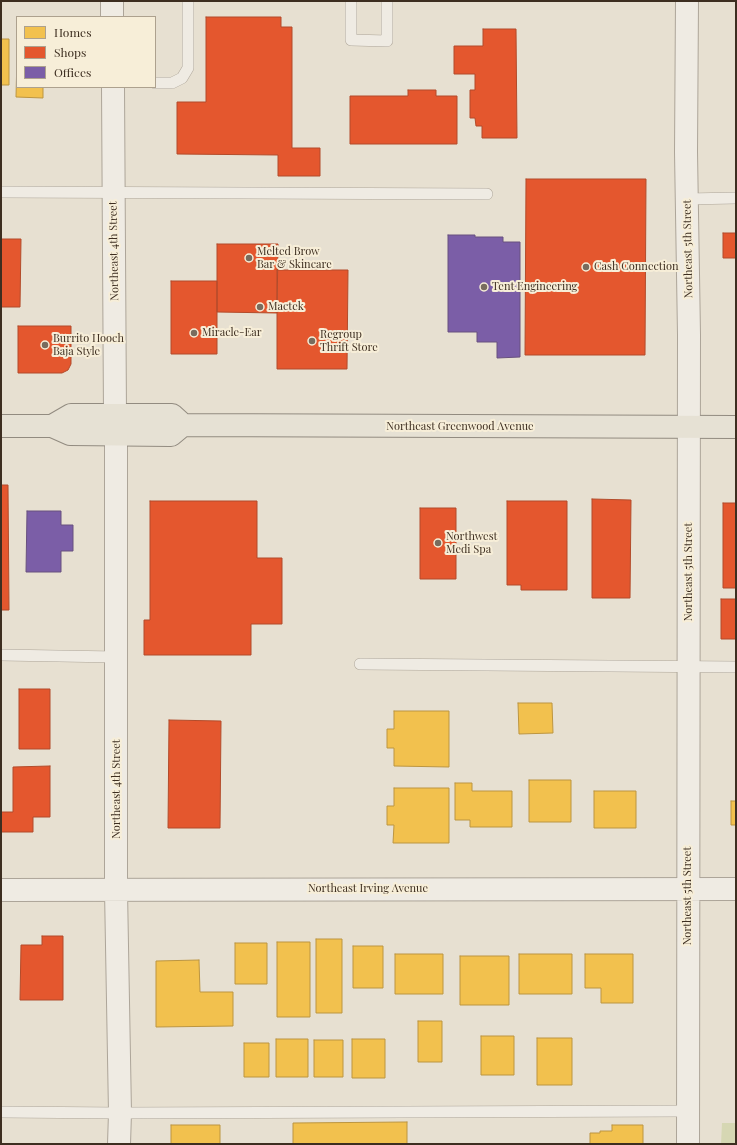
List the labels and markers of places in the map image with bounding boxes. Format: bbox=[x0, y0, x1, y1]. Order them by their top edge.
place label: Melted Brow Bar & Skincare bbox=[257, 245, 332, 271]
marker: Melted Brow Bar & Skincare bbox=[244, 253, 254, 263]
place label: Cash Connection bbox=[594, 260, 679, 274]
marker: Cash Connection bbox=[581, 262, 591, 272]
place label: Tent Engineering bbox=[492, 280, 577, 294]
marker: Tent Engineering bbox=[479, 282, 489, 292]
place label: Mactek bbox=[268, 300, 304, 314]
marker: Mactek bbox=[255, 302, 265, 312]
place label: Miracle-Ear bbox=[202, 326, 262, 340]
marker: Miracle-Ear bbox=[189, 328, 199, 338]
place label: Regroup Thrift Store bbox=[320, 328, 378, 354]
place label: Burrito Hooch Baja Style bbox=[53, 332, 124, 358]
marker: Regroup Thrift Store bbox=[307, 336, 317, 346]
marker: Burrito Hooch Baja Style bbox=[40, 340, 50, 350]
place label: Northwest Medi Spa bbox=[446, 530, 498, 556]
marker: Northwest Medi Spa bbox=[433, 538, 443, 548]

